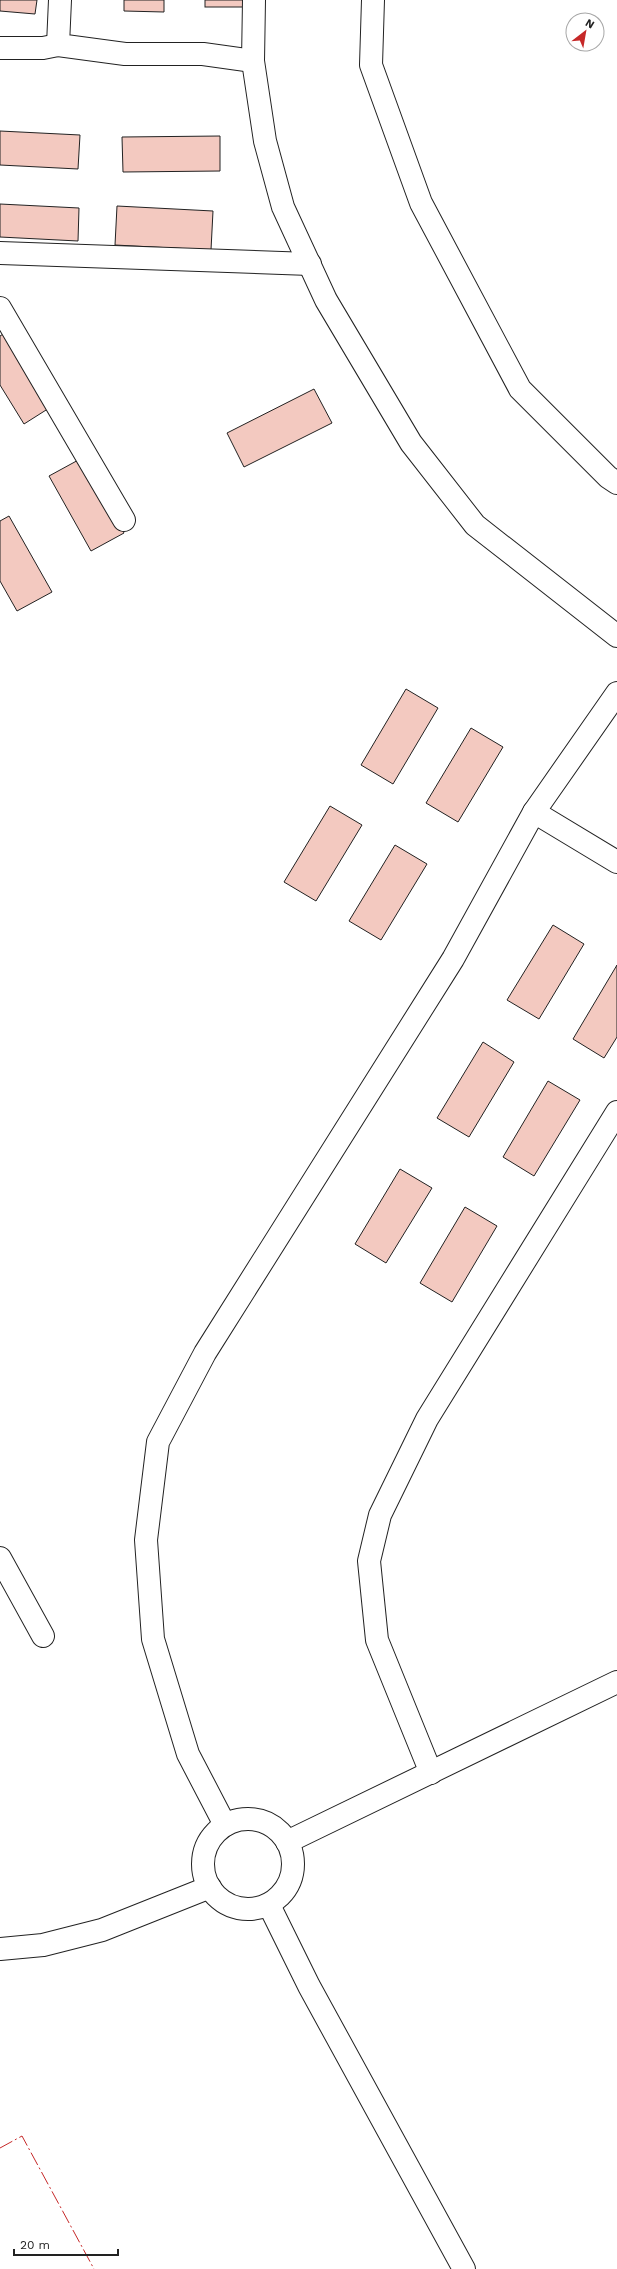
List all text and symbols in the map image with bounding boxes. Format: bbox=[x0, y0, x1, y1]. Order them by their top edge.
north arrow bbox=[565, 12, 605, 52]
text: N bbox=[583, 16, 597, 32]
scale bar bbox=[14, 2231, 118, 2257]
text: 20 m bbox=[20, 2238, 50, 2252]

